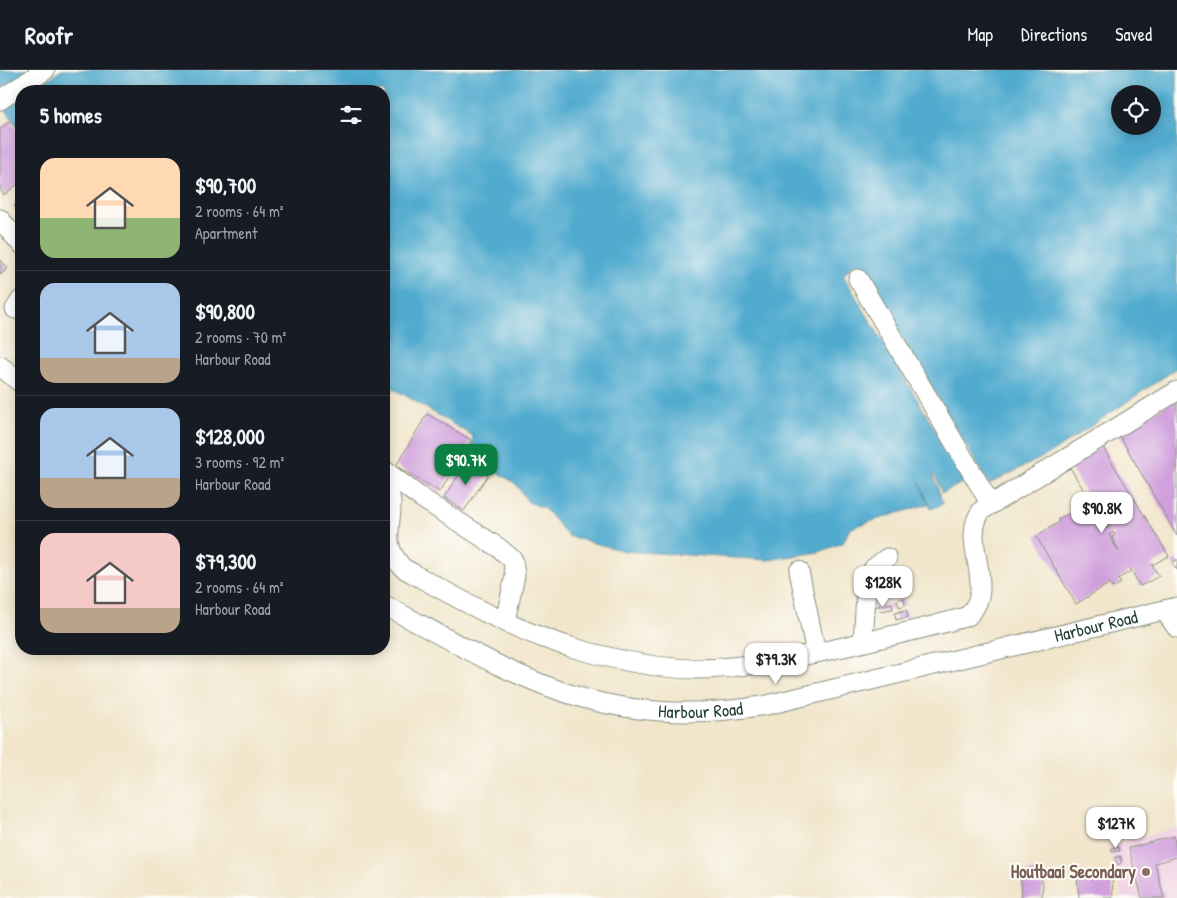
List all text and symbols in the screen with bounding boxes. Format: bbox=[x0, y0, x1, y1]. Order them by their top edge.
text: Roofr bbox=[25, 19, 73, 51]
text: Map bbox=[968, 22, 993, 47]
text: Directions bbox=[1021, 22, 1087, 47]
text: Saved bbox=[1115, 22, 1152, 47]
map controls bbox=[1111, 85, 1161, 135]
button: locate bbox=[1111, 85, 1161, 135]
text: 5 homes bbox=[40, 101, 102, 130]
icon: filters bbox=[337, 101, 365, 129]
text: $90,700 bbox=[195, 171, 256, 200]
icon: home bbox=[80, 178, 140, 238]
text: 2 rooms · 64 m² bbox=[195, 200, 283, 222]
text: Apartment bbox=[195, 222, 258, 244]
text: $90,800 bbox=[195, 297, 255, 326]
icon: home bbox=[80, 303, 140, 363]
text: 2 rooms · 70 m² bbox=[195, 326, 286, 348]
text: Harbour Road bbox=[195, 348, 270, 370]
text: $128,000 bbox=[195, 422, 265, 451]
icon: home bbox=[80, 428, 140, 488]
pin: $90.7K bbox=[425, 444, 507, 486]
text: $90.7K bbox=[446, 449, 486, 471]
text: 3 rooms · 92 m² bbox=[195, 451, 284, 473]
text: Harbour Road bbox=[195, 473, 270, 495]
pin: $90.8K bbox=[1061, 492, 1143, 534]
text: $90.8K bbox=[1082, 497, 1122, 519]
text: $79,300 bbox=[195, 547, 256, 576]
icon: home bbox=[80, 553, 140, 613]
pin: $128K bbox=[848, 566, 918, 608]
text: $128K bbox=[865, 571, 901, 593]
text: 2 rooms · 64 m² bbox=[195, 576, 283, 598]
text: Harbour Road bbox=[195, 598, 270, 620]
street label: Harbour Road bbox=[1052, 604, 1140, 648]
pin: $79.3K bbox=[735, 642, 817, 685]
text: $79.3K bbox=[756, 648, 796, 670]
street label: Harbour Road bbox=[657, 696, 744, 724]
pin: $127K bbox=[1081, 806, 1151, 849]
text: $127K bbox=[1097, 812, 1135, 834]
place label: Houtbaai Secondary bbox=[1011, 859, 1136, 885]
marker: Houtbaai Secondary bbox=[1140, 866, 1152, 878]

